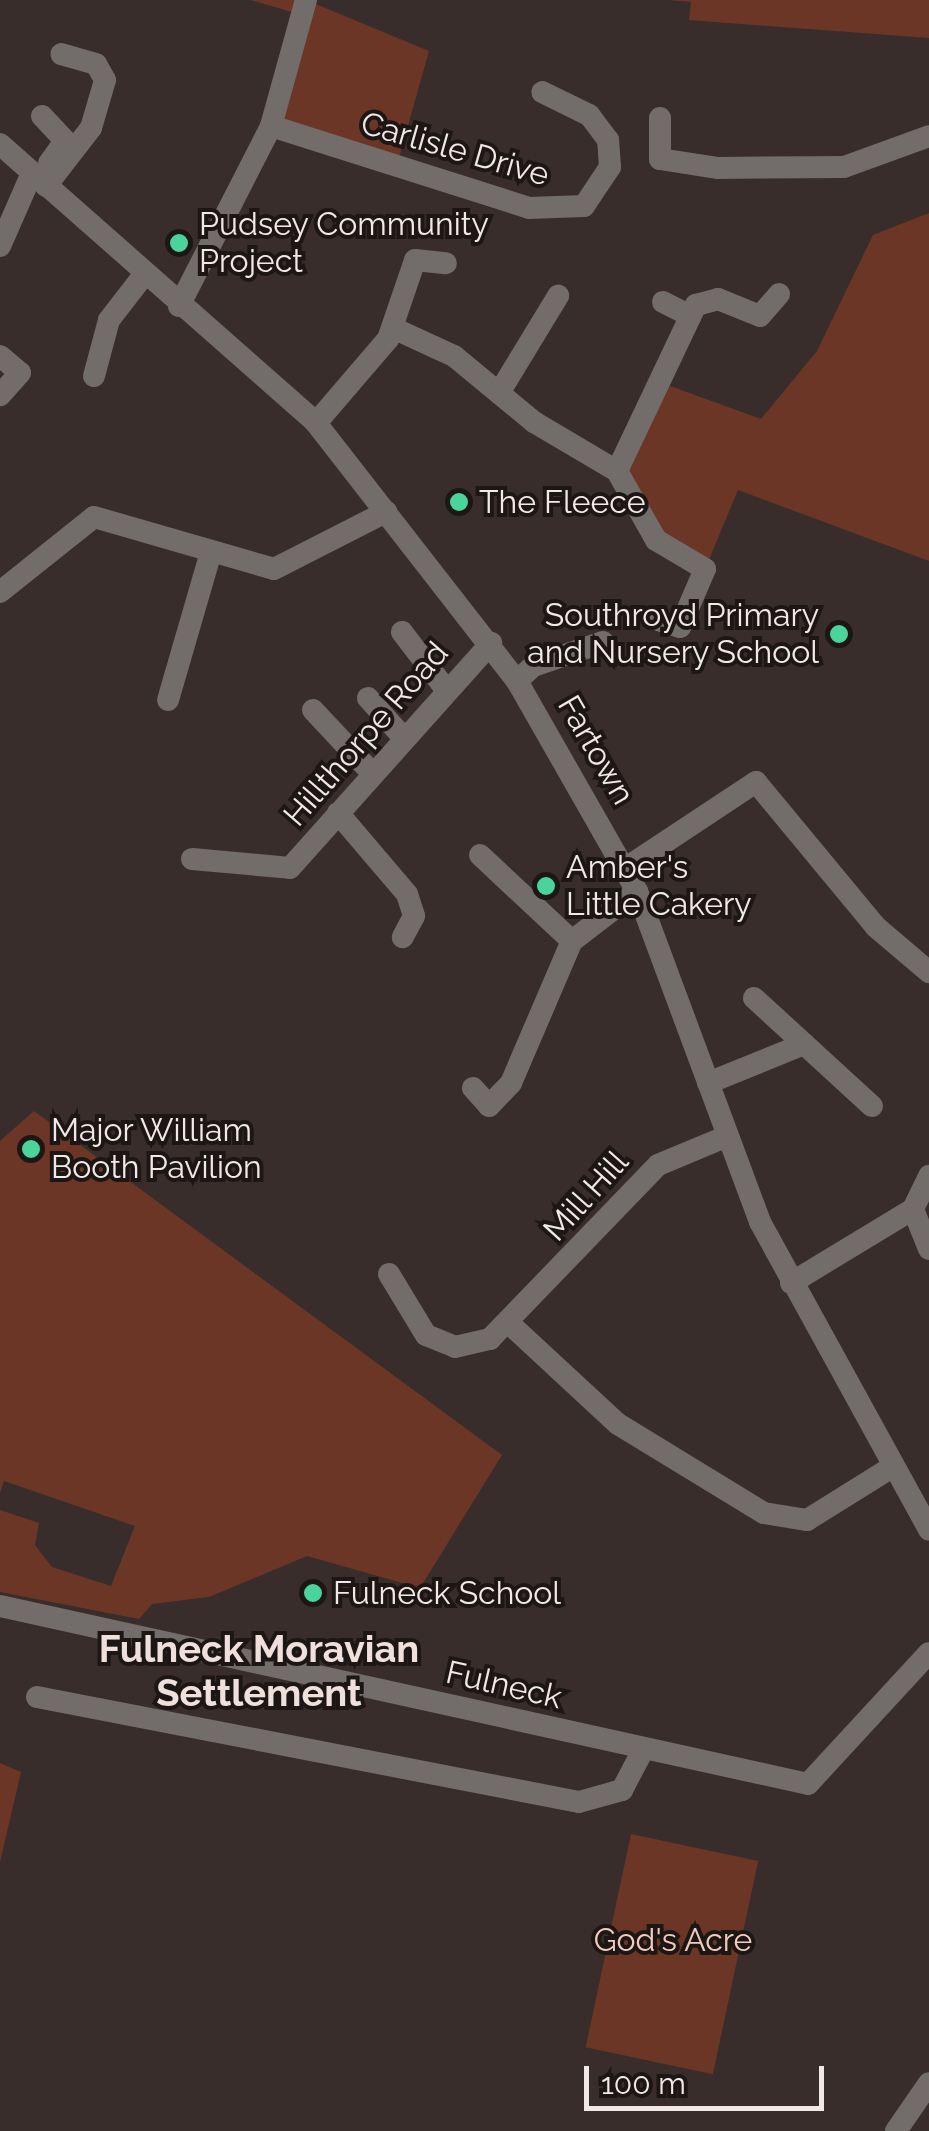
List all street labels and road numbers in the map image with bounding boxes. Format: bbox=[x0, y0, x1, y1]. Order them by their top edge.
street label: Carlisle Drive bbox=[357, 104, 553, 194]
street label: Hillthorpe Road bbox=[276, 634, 456, 834]
street label: Fartown bbox=[550, 689, 642, 811]
street label: Mill Hill bbox=[535, 1143, 637, 1249]
street label: Fulneck bbox=[442, 1653, 566, 1717]

